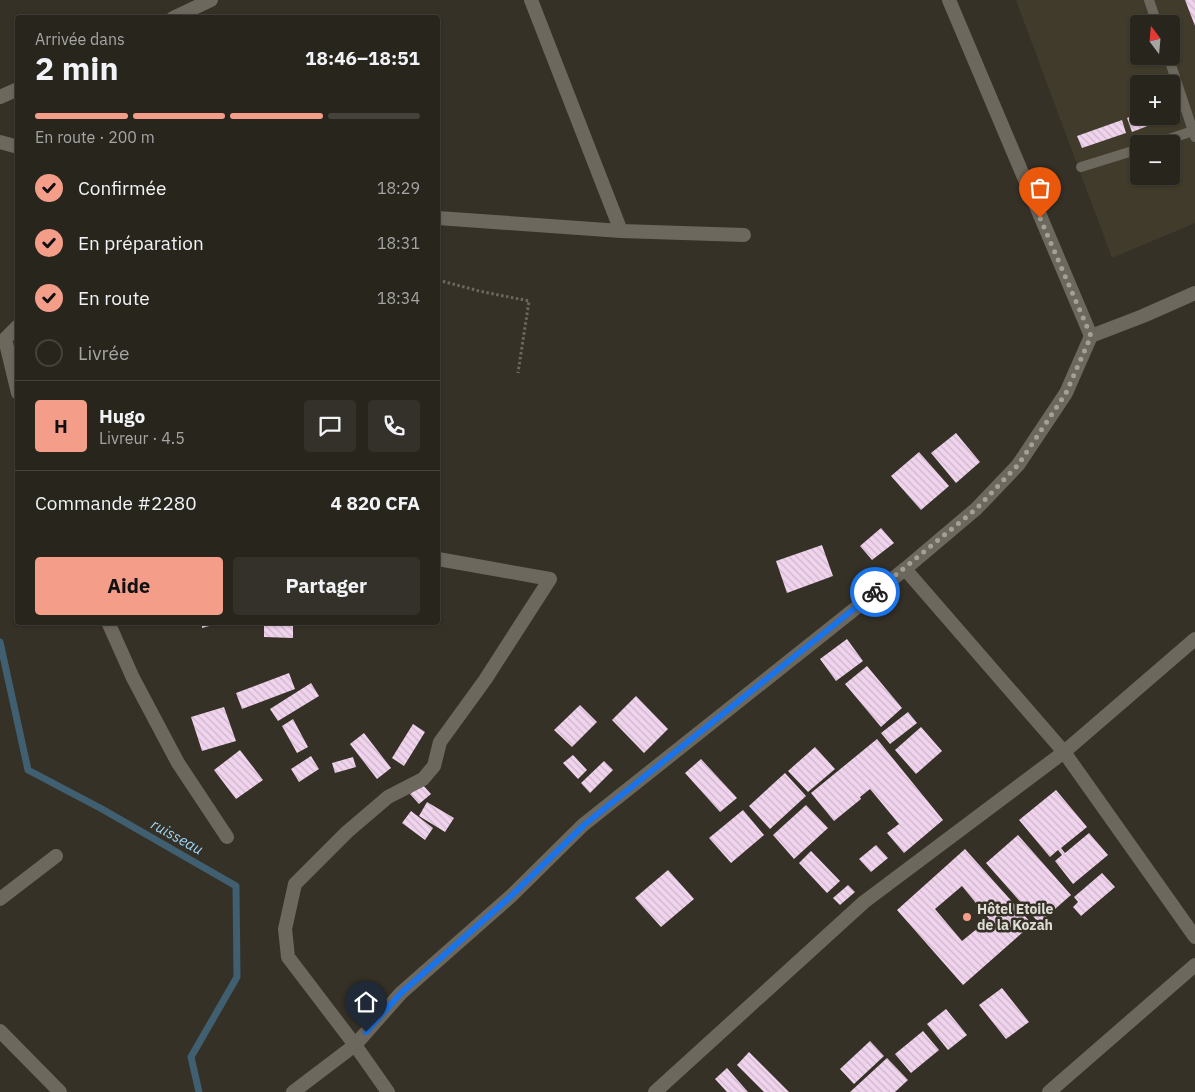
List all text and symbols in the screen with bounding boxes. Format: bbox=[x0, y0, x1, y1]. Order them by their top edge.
north arrow bbox=[1130, 15, 1180, 65]
map controls bbox=[1130, 15, 1180, 185]
text: Arrivée dans bbox=[35, 29, 125, 49]
text: 18:46–18:51 bbox=[305, 46, 420, 70]
text: 2 min bbox=[35, 47, 119, 89]
button: + bbox=[1130, 75, 1180, 125]
text: En route · 200 m bbox=[35, 127, 155, 147]
button: − bbox=[1130, 135, 1180, 185]
pin bbox=[1019, 167, 1061, 218]
icon: check bbox=[35, 174, 63, 202]
icon: bag bbox=[1026, 174, 1054, 202]
text: Confirmée bbox=[78, 176, 166, 200]
text: 18:29 bbox=[377, 178, 420, 198]
icon: check bbox=[35, 229, 63, 257]
text: En préparation bbox=[78, 231, 204, 255]
text: 18:31 bbox=[377, 233, 420, 253]
icon: check bbox=[35, 284, 63, 312]
text: En route bbox=[78, 286, 150, 310]
text: 18:34 bbox=[377, 288, 420, 308]
text: Livrée bbox=[78, 341, 129, 365]
button: chat bbox=[304, 400, 356, 452]
button: phone bbox=[368, 400, 420, 452]
text: Hugo bbox=[99, 404, 145, 428]
text: H bbox=[54, 414, 68, 438]
text: Livreur · 4.5 bbox=[99, 428, 185, 448]
text: Commande #2280 bbox=[35, 491, 197, 515]
text: 4 820 CFA bbox=[331, 491, 420, 515]
button: Aide bbox=[35, 557, 223, 615]
button: Partager bbox=[233, 557, 420, 615]
courier bbox=[850, 567, 900, 617]
icon: bike bbox=[861, 578, 889, 606]
water label: ruisseau bbox=[148, 815, 207, 859]
place label: Hôtel Etoile de la Kozah bbox=[977, 900, 1054, 934]
marker: Hôtel Etoile de la Kozah bbox=[961, 911, 973, 923]
pin bbox=[345, 981, 387, 1032]
icon: home bbox=[352, 988, 380, 1016]

